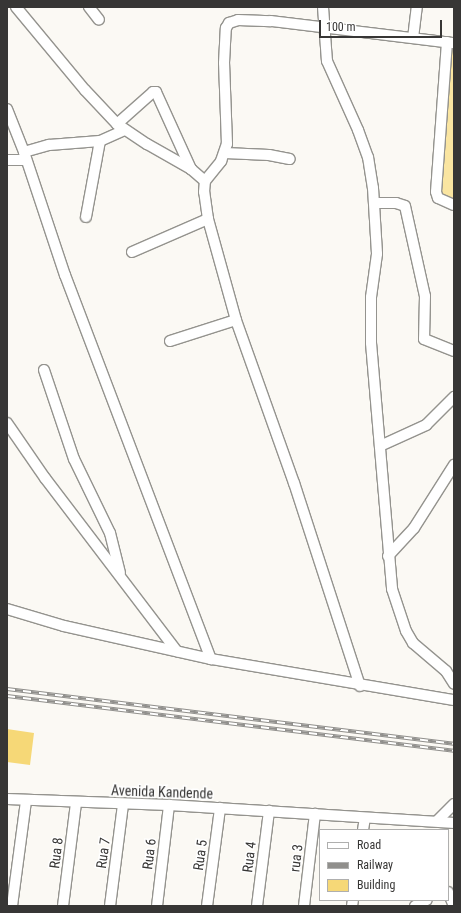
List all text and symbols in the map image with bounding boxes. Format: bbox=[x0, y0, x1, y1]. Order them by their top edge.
scale bar bbox=[321, 12, 444, 38]
text: 100 m bbox=[326, 20, 356, 34]
street label: Avenida Kandende bbox=[111, 782, 213, 802]
legend bbox=[319, 829, 449, 901]
street label: Rua 7 bbox=[93, 836, 113, 870]
street label: Rua 8 bbox=[46, 837, 66, 869]
street label: Rua 6 bbox=[139, 838, 159, 870]
street label: Rua 5 bbox=[190, 838, 210, 872]
text: Road bbox=[357, 838, 381, 852]
street label: Rua 4 bbox=[239, 841, 259, 873]
street label: rua 3 bbox=[286, 843, 306, 873]
text: Railway bbox=[357, 858, 393, 872]
text: Building bbox=[357, 878, 395, 892]

